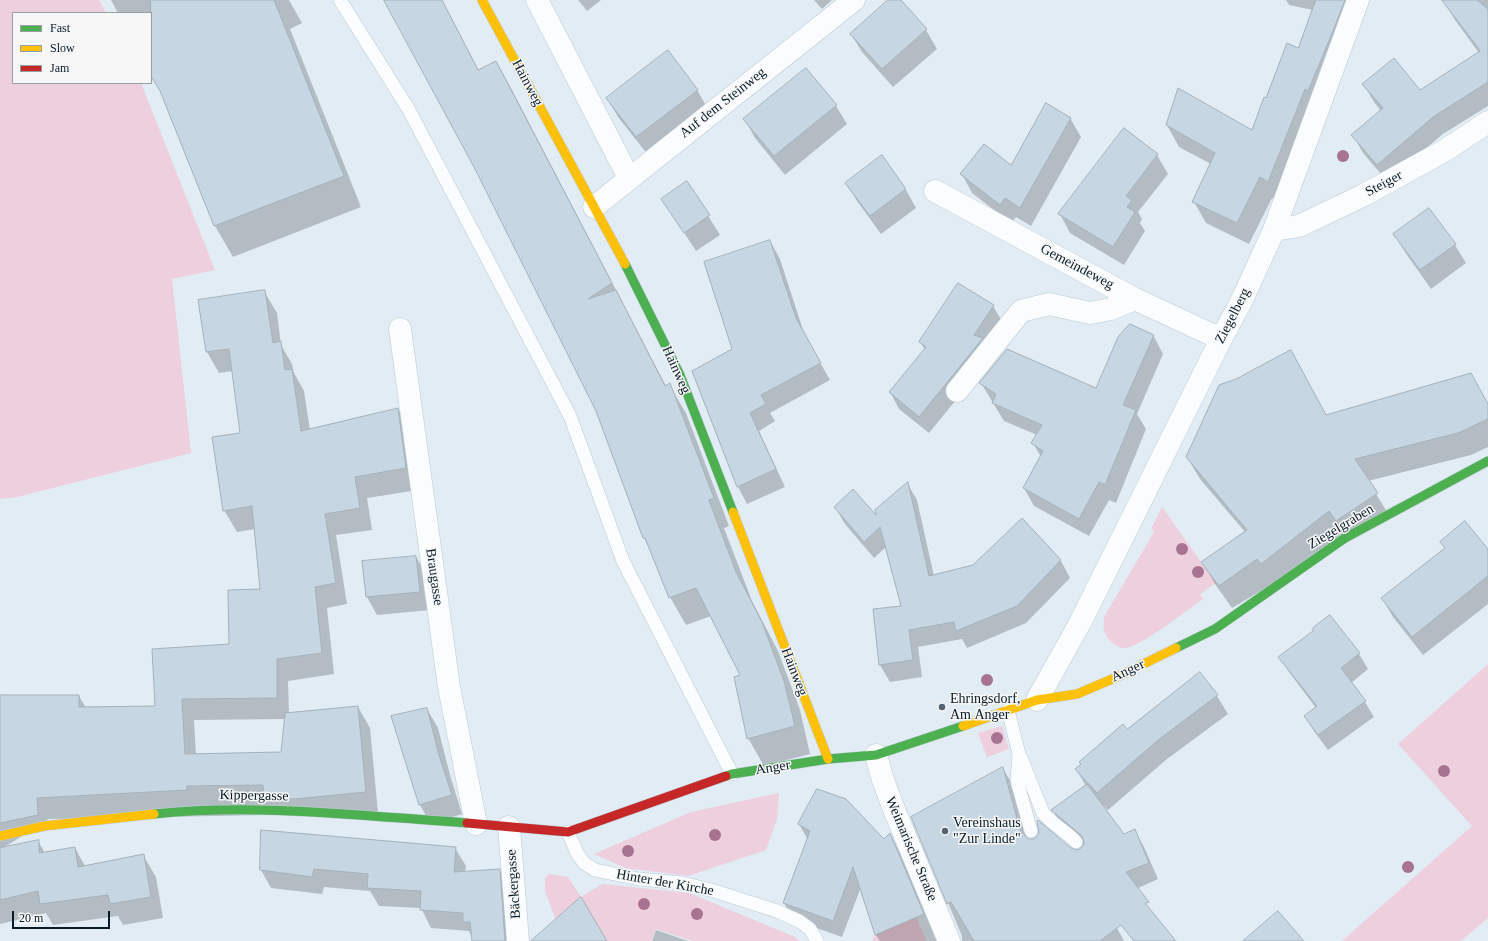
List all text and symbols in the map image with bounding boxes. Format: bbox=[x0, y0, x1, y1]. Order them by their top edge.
legend bbox=[12, 12, 152, 84]
text: Fast bbox=[50, 21, 70, 35]
text: Slow bbox=[50, 41, 75, 55]
street label: Hainweg bbox=[508, 57, 546, 109]
text: Jam bbox=[50, 61, 69, 75]
street label: Auf dem Steinweg bbox=[676, 64, 770, 142]
street label: Steiger bbox=[1363, 167, 1405, 201]
street label: Gemeindeweg bbox=[1037, 241, 1117, 293]
street label: Ziegelberg bbox=[1212, 285, 1254, 347]
street label: Hainweg bbox=[658, 343, 694, 397]
street label: Ziegelgraben bbox=[1305, 501, 1377, 553]
street label: Braugasse bbox=[422, 547, 446, 607]
street label: Hainweg bbox=[777, 645, 811, 699]
street label: Anger bbox=[1109, 656, 1147, 686]
place label: Ehringsdorf, Am Anger bbox=[950, 691, 1020, 724]
marker: Ehringsdorf, Am Anger bbox=[937, 702, 947, 712]
street label: Anger bbox=[754, 757, 792, 779]
street label: Kippergasse bbox=[219, 787, 289, 805]
street label: Weimarische Straße bbox=[881, 794, 941, 904]
place label: Vereinshaus "Zur Linde" bbox=[953, 815, 1021, 848]
marker: Vereinshaus "Zur Linde" bbox=[940, 826, 950, 836]
street label: Bäckergasse bbox=[503, 849, 525, 919]
street label: Hinter der Kirche bbox=[615, 866, 715, 900]
scale bar bbox=[14, 903, 112, 929]
text: 20 m bbox=[19, 911, 43, 925]

